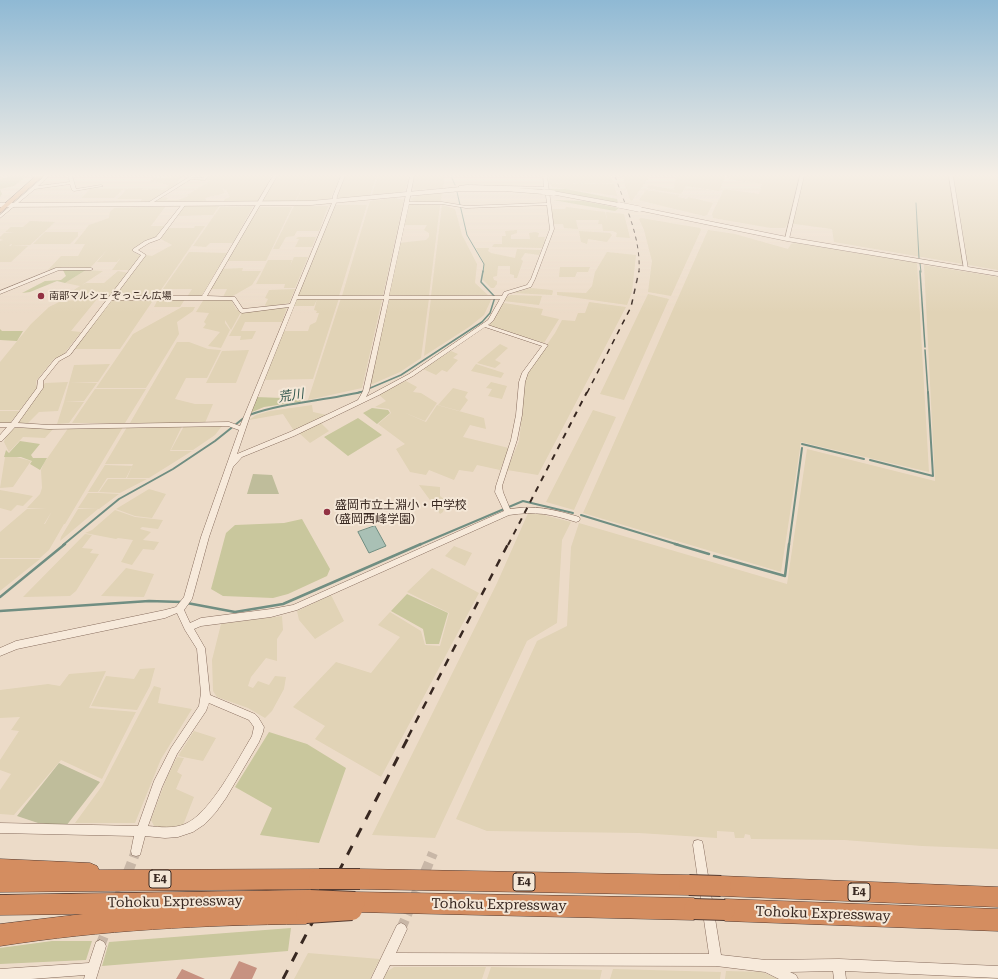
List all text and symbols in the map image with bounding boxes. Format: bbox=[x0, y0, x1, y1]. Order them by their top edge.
place label: 南部マルシェ ぞっこん広場 bbox=[49, 290, 172, 302]
marker: 南部マルシェ ぞっこん広場 bbox=[36, 291, 46, 301]
water label: 荒川 bbox=[277, 386, 305, 406]
place label: 盛岡市立土淵小・中学校 (盛岡西峰学園) bbox=[335, 498, 467, 526]
marker: 盛岡市立土淵小・中学校 (盛岡西峰学園) bbox=[322, 507, 332, 517]
road number: E4 bbox=[149, 870, 171, 888]
road number: E4 bbox=[513, 873, 535, 891]
road number: E4 bbox=[848, 883, 870, 901]
street label: Tohoku Expressway bbox=[107, 892, 243, 912]
street label: Tohoku Expressway bbox=[431, 895, 567, 915]
street label: Tohoku Expressway bbox=[755, 903, 891, 925]

